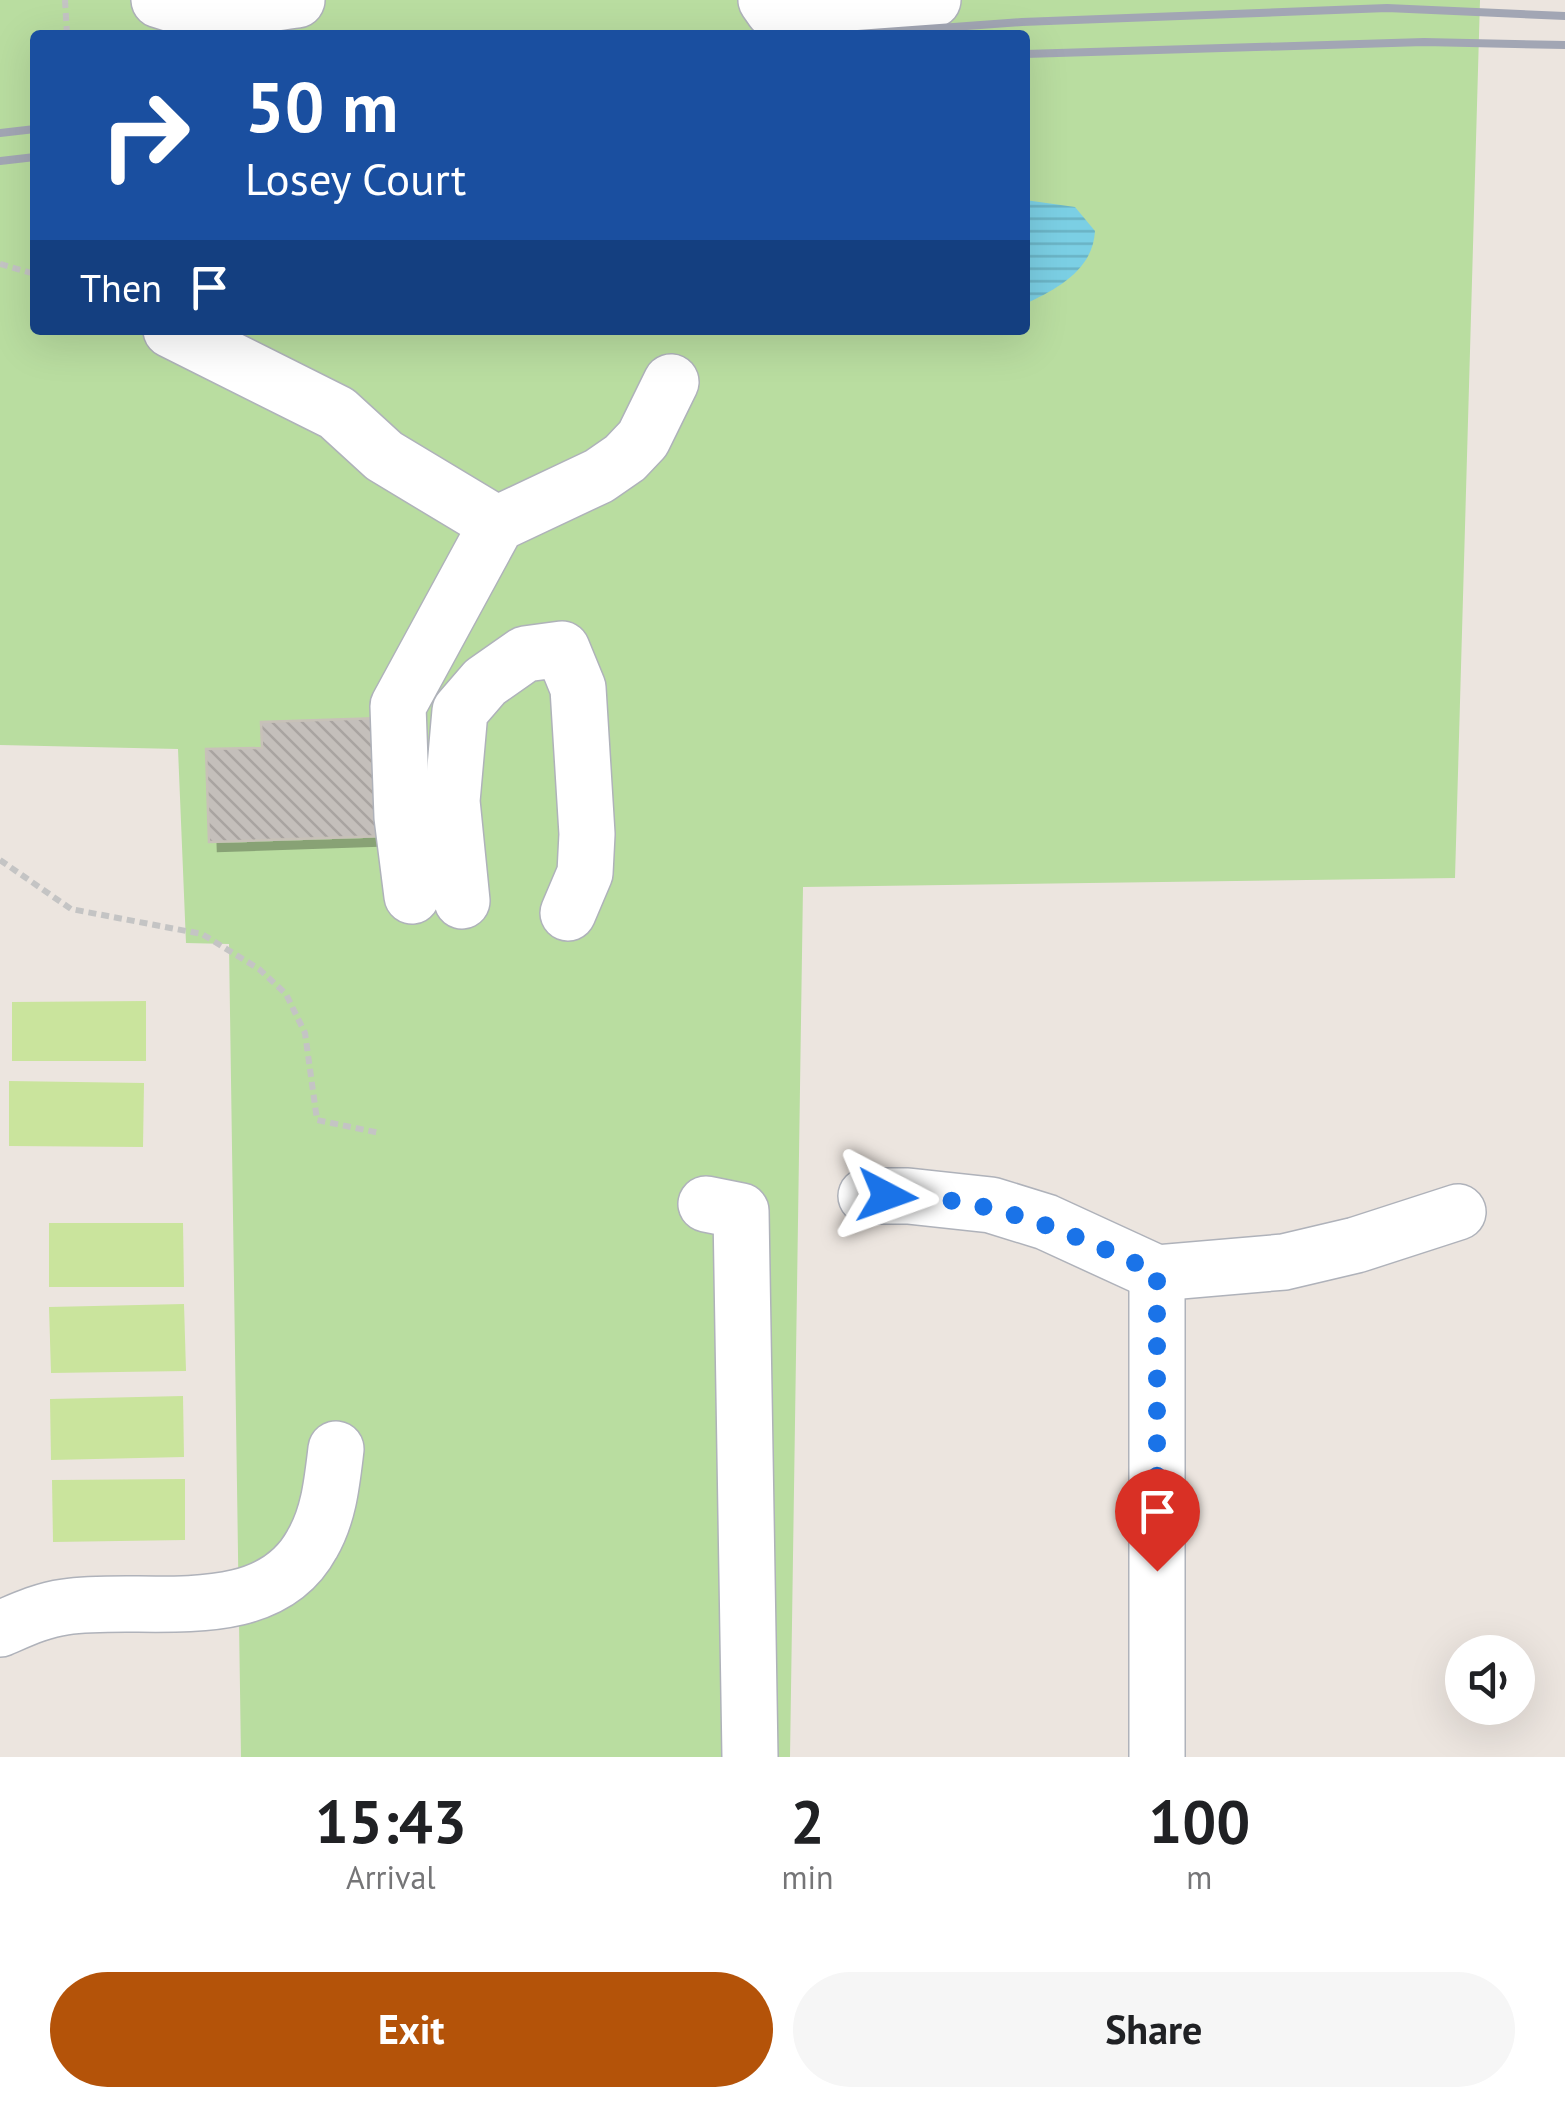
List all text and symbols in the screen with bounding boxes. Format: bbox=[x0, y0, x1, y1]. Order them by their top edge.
text: 50 m bbox=[245, 61, 398, 151]
icon: right bbox=[80, 70, 210, 200]
text: Losey Court bbox=[245, 149, 466, 207]
icon: arrive bbox=[182, 260, 237, 315]
text: Then bbox=[80, 263, 162, 312]
position arrow bbox=[835, 1144, 939, 1248]
pin bbox=[1115, 1469, 1200, 1572]
icon: arrive bbox=[1130, 1484, 1185, 1539]
map controls bbox=[1445, 1635, 1535, 1725]
button: sound bbox=[1445, 1635, 1535, 1725]
text: 15:43 bbox=[315, 1782, 467, 1860]
text: 2 bbox=[791, 1782, 825, 1860]
text: 100 bbox=[1148, 1782, 1250, 1860]
text: Arrival bbox=[346, 1856, 436, 1898]
text: min bbox=[782, 1856, 834, 1898]
text: m bbox=[1186, 1856, 1212, 1898]
button: Exit bbox=[50, 1972, 773, 2087]
button: Share bbox=[793, 1972, 1515, 2087]

